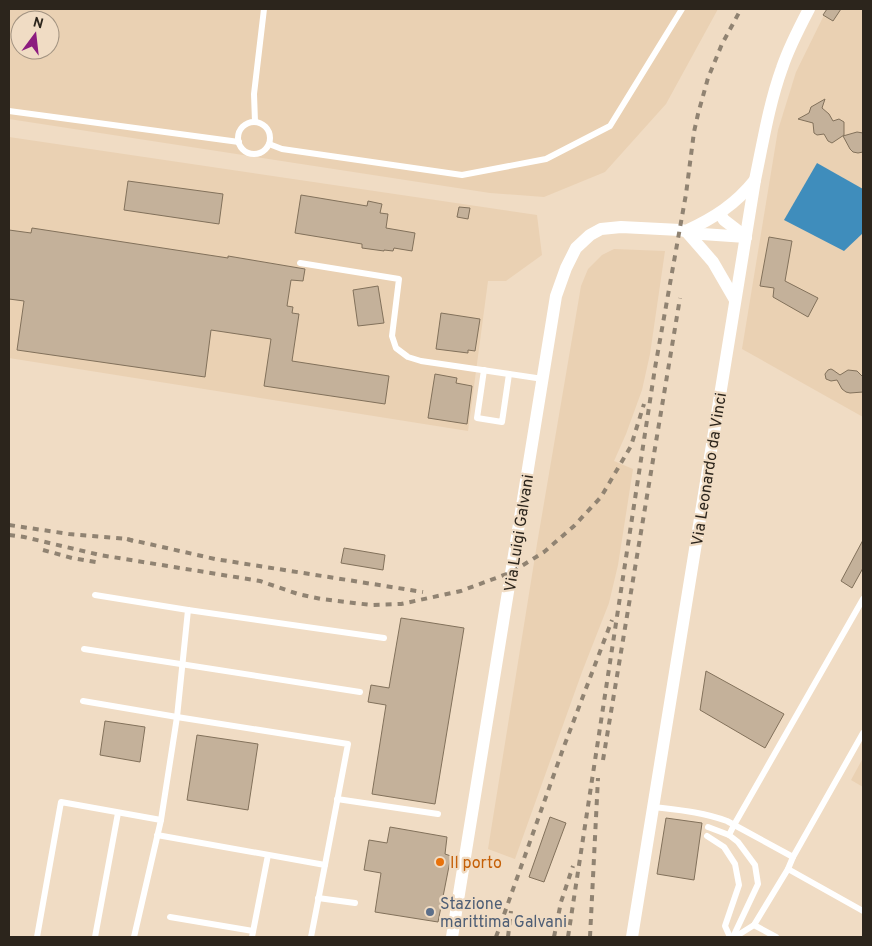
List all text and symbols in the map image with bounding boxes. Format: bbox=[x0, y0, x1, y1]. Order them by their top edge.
north arrow bbox=[10, 10, 60, 60]
text: N bbox=[31, 14, 45, 33]
street label: Via Leonardo da Vinci bbox=[688, 391, 732, 547]
street label: Via Luigi Galvani bbox=[501, 473, 539, 593]
place label: Il porto bbox=[450, 854, 502, 874]
marker: Il porto bbox=[434, 856, 446, 868]
place label: Stazione marittima Galvani bbox=[440, 895, 567, 933]
marker: Stazione marittima Galvani bbox=[424, 906, 436, 918]

